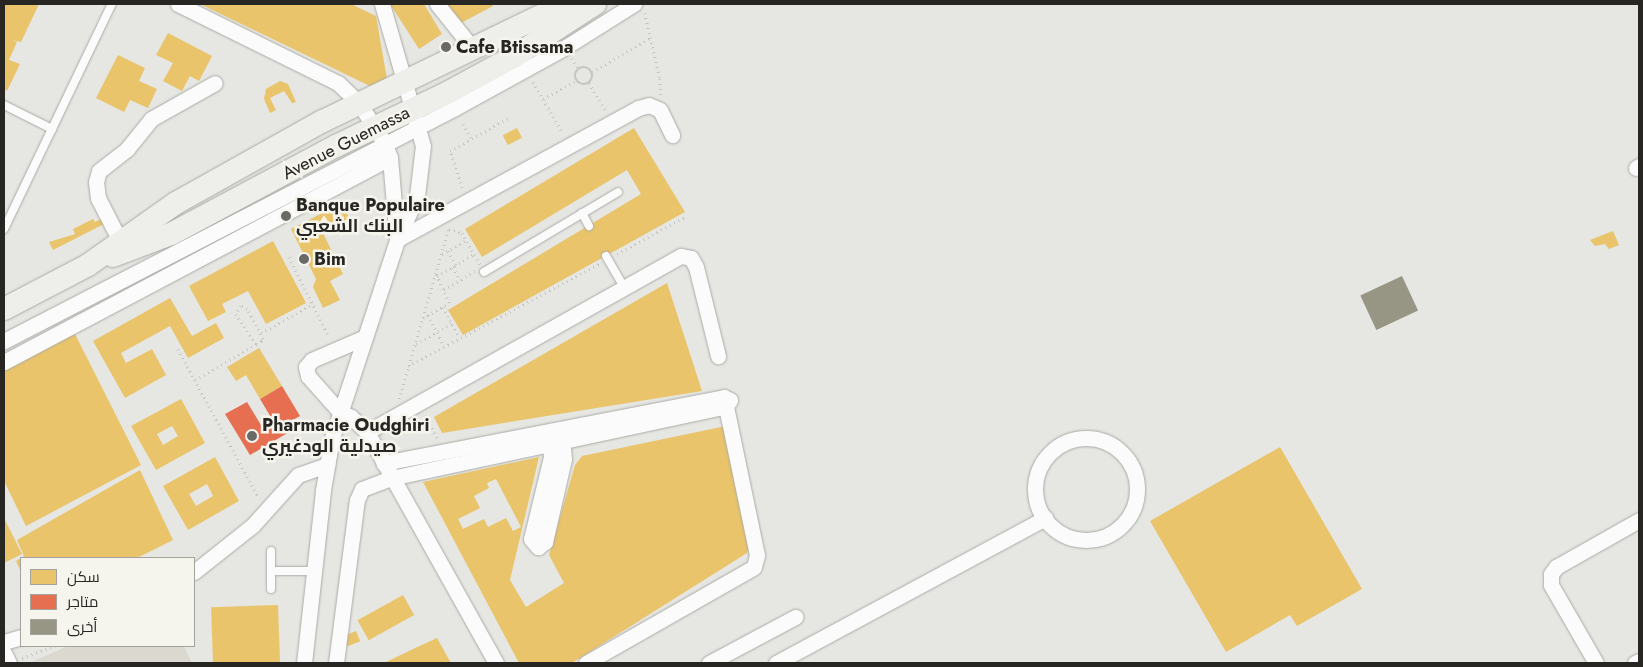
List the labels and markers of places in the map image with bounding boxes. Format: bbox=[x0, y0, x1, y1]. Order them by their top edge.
place label: Cafe Btissama bbox=[456, 36, 573, 58]
marker: Cafe Btissama bbox=[440, 41, 452, 53]
place label: Banque Populaire البنك الشعبي bbox=[296, 195, 445, 238]
marker: Banque Populaire البنك الشعبي bbox=[280, 210, 292, 222]
place label: Bim bbox=[314, 248, 346, 270]
marker: Bim bbox=[298, 253, 310, 265]
place label: Pharmacie Oudghiri صيدلية الودغيري bbox=[262, 415, 429, 458]
marker: Pharmacie Oudghiri صيدلية الودغيري bbox=[246, 430, 258, 442]

